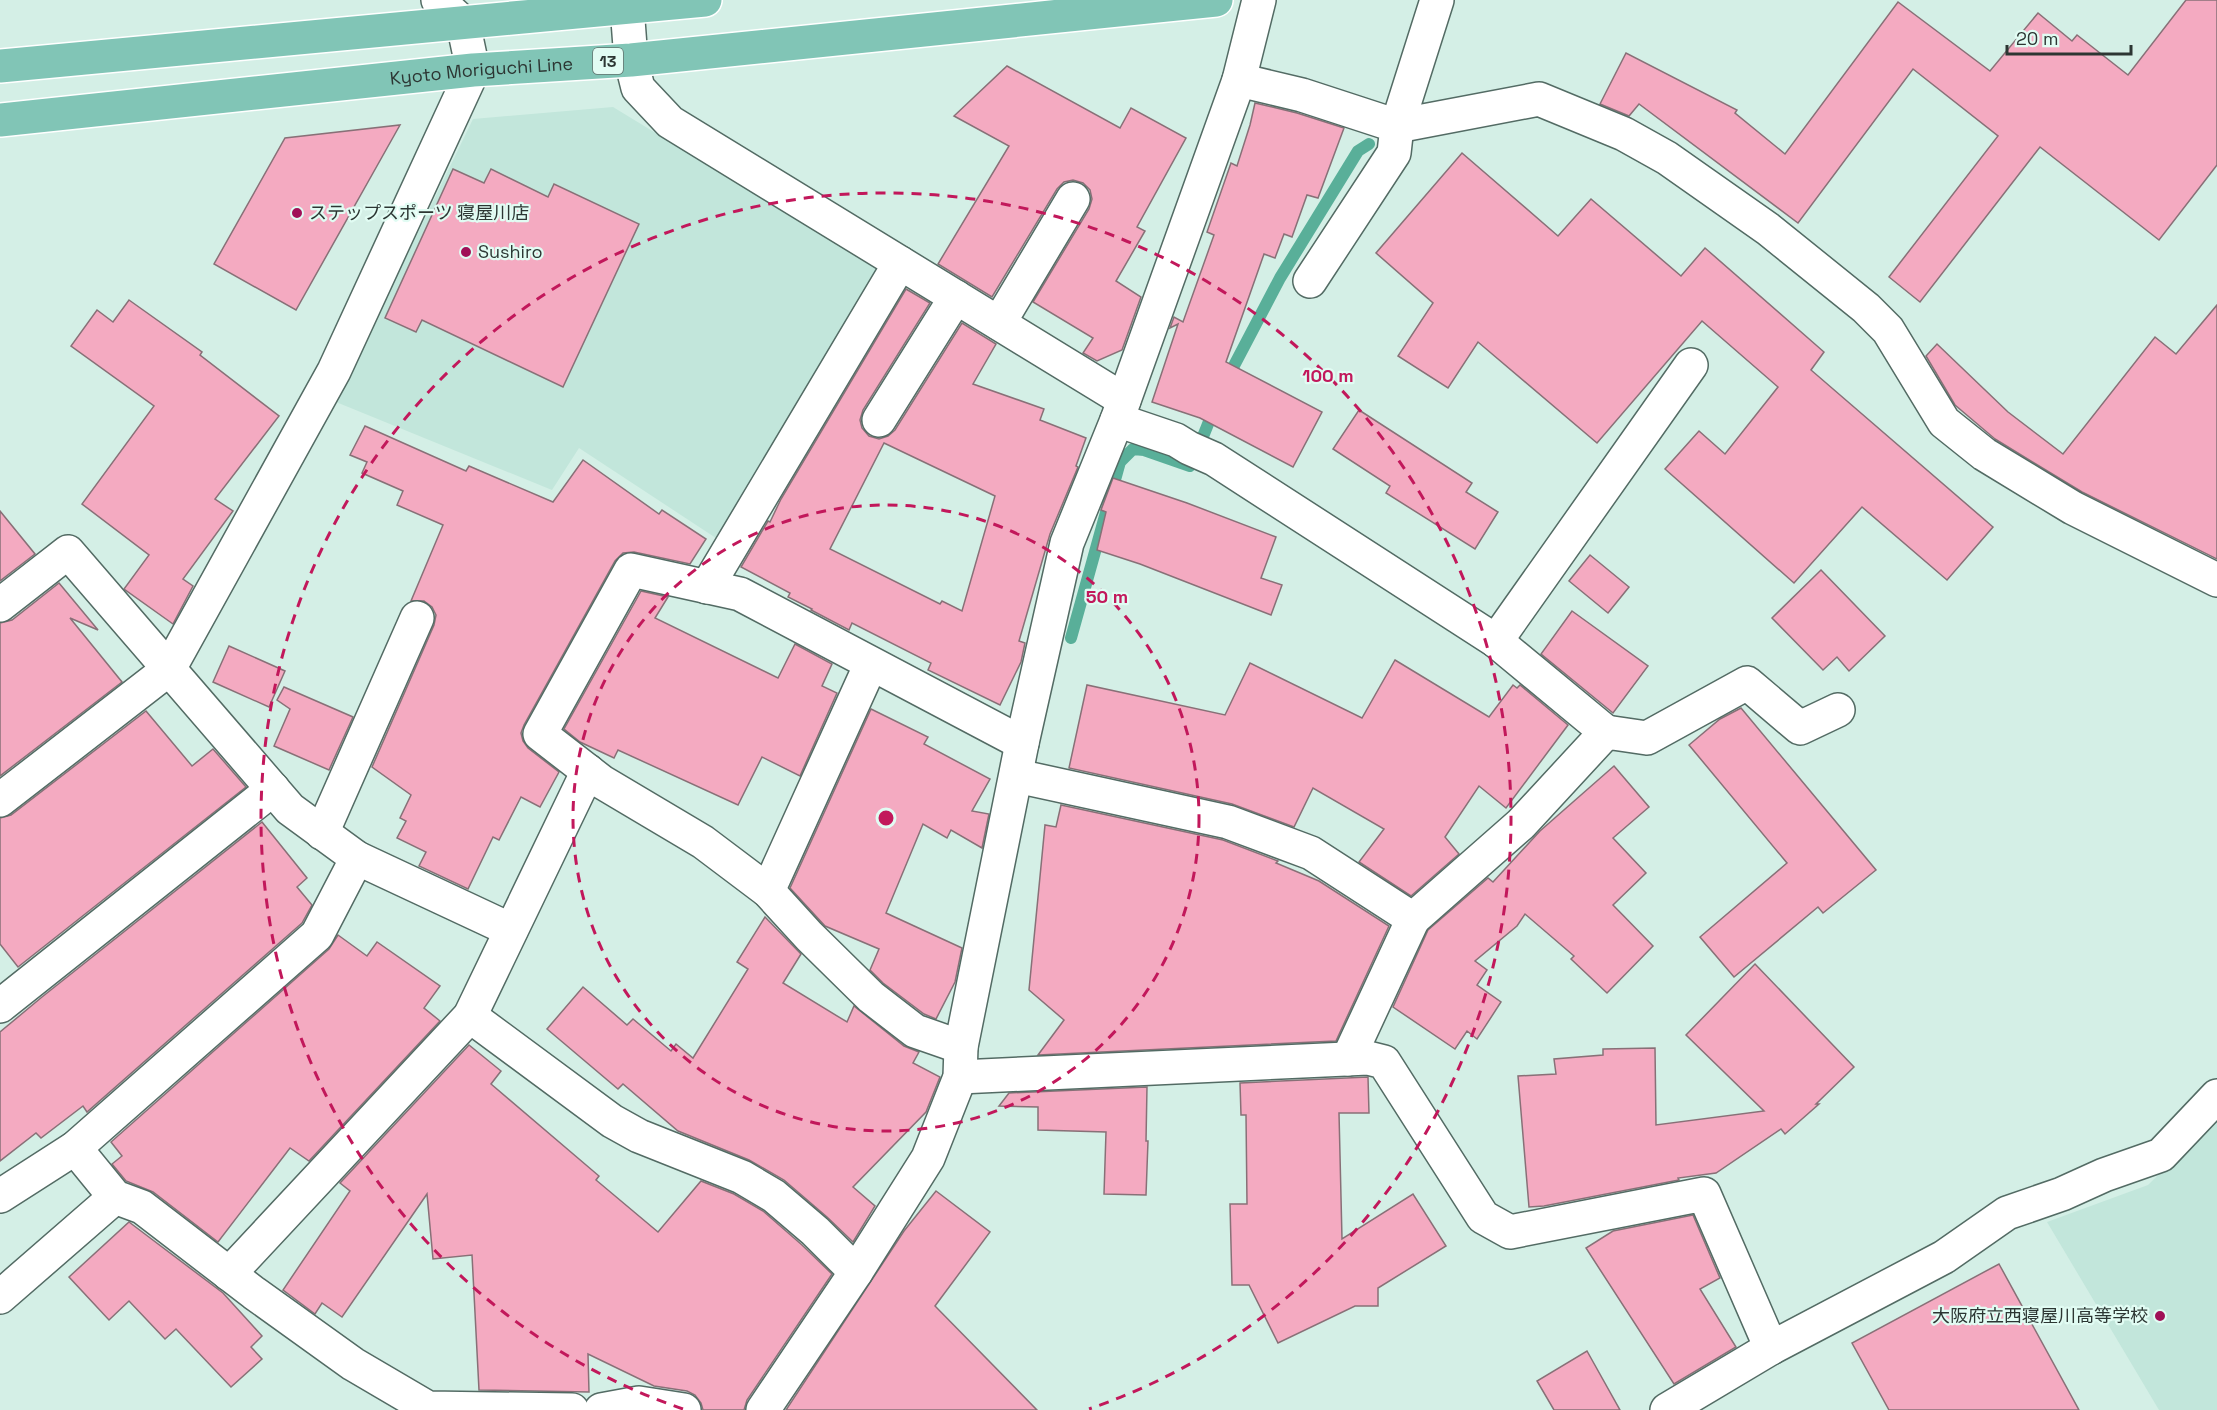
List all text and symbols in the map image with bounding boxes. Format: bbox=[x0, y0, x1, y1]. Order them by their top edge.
scale bar bbox=[2007, 18, 2132, 56]
text: 20 m bbox=[2016, 27, 2059, 50]
road number: 13 bbox=[593, 48, 623, 74]
street label: Kyoto Moriguchi Line bbox=[389, 52, 574, 90]
place label: ステップスポーツ 寝屋川店 bbox=[309, 201, 529, 224]
marker: ステップスポーツ 寝屋川店 bbox=[290, 206, 304, 220]
place label: Sushiro bbox=[478, 240, 543, 263]
marker: Sushiro bbox=[459, 245, 473, 259]
text: 100 m bbox=[1302, 364, 1354, 387]
text: 50 m bbox=[1086, 585, 1128, 608]
centre of rings bbox=[876, 808, 896, 828]
place label: 大阪府立西寝屋川高等学校 bbox=[1932, 1304, 2148, 1327]
marker: 大阪府立西寝屋川高等学校 bbox=[2153, 1309, 2167, 1323]

